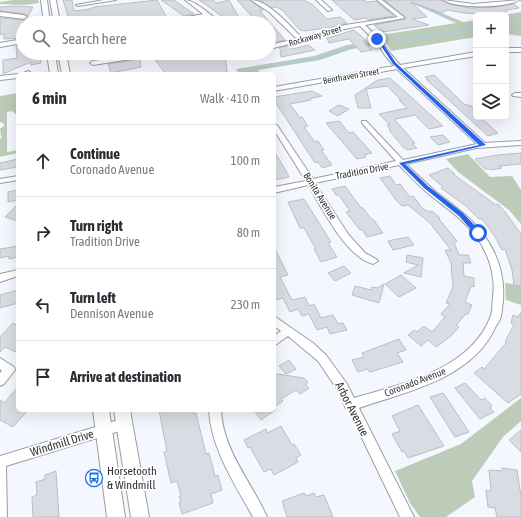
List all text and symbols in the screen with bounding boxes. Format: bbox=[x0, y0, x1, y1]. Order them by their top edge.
map controls bbox=[473, 12, 509, 120]
button: + bbox=[473, 12, 509, 48]
search box bbox=[16, 16, 276, 60]
street label: Rockaway Street bbox=[287, 24, 343, 48]
icon: search bbox=[30, 27, 52, 49]
text: Search here bbox=[62, 30, 127, 47]
route end bbox=[368, 30, 386, 48]
button: − bbox=[473, 48, 509, 84]
street label: Benthaven Street bbox=[322, 66, 380, 86]
button: layers bbox=[473, 84, 509, 120]
text: 6 min bbox=[32, 88, 67, 108]
text: Walk · 410 m bbox=[200, 91, 260, 106]
text: Continue bbox=[70, 145, 120, 162]
icon: ahead bbox=[32, 150, 54, 172]
text: 100 m bbox=[231, 153, 260, 168]
street label: Tradition Drive bbox=[335, 160, 390, 182]
text: Coronado Avenue bbox=[70, 162, 154, 177]
street label: Bonita Avenue bbox=[301, 171, 339, 222]
text: Turn right bbox=[70, 217, 123, 234]
icon: right bbox=[32, 222, 54, 244]
route start bbox=[469, 224, 487, 242]
text: 80 m bbox=[237, 225, 260, 240]
text: Tradition Drive bbox=[70, 234, 140, 249]
text: Turn left bbox=[70, 289, 116, 306]
icon: left bbox=[32, 294, 54, 316]
text: 230 m bbox=[231, 297, 260, 312]
text: Dennison Avenue bbox=[70, 306, 154, 321]
street label: Coronado Avenue bbox=[383, 365, 448, 399]
icon: arrive bbox=[32, 366, 54, 388]
text: Arrive at destination bbox=[70, 368, 181, 385]
street label: Arbor Avenue bbox=[332, 379, 372, 439]
street label: Windmill Drive bbox=[29, 427, 95, 459]
place label: Horsetooth & Windmill bbox=[107, 464, 157, 492]
bus stop icon: Horsetooth & Windmill bbox=[84, 468, 104, 488]

